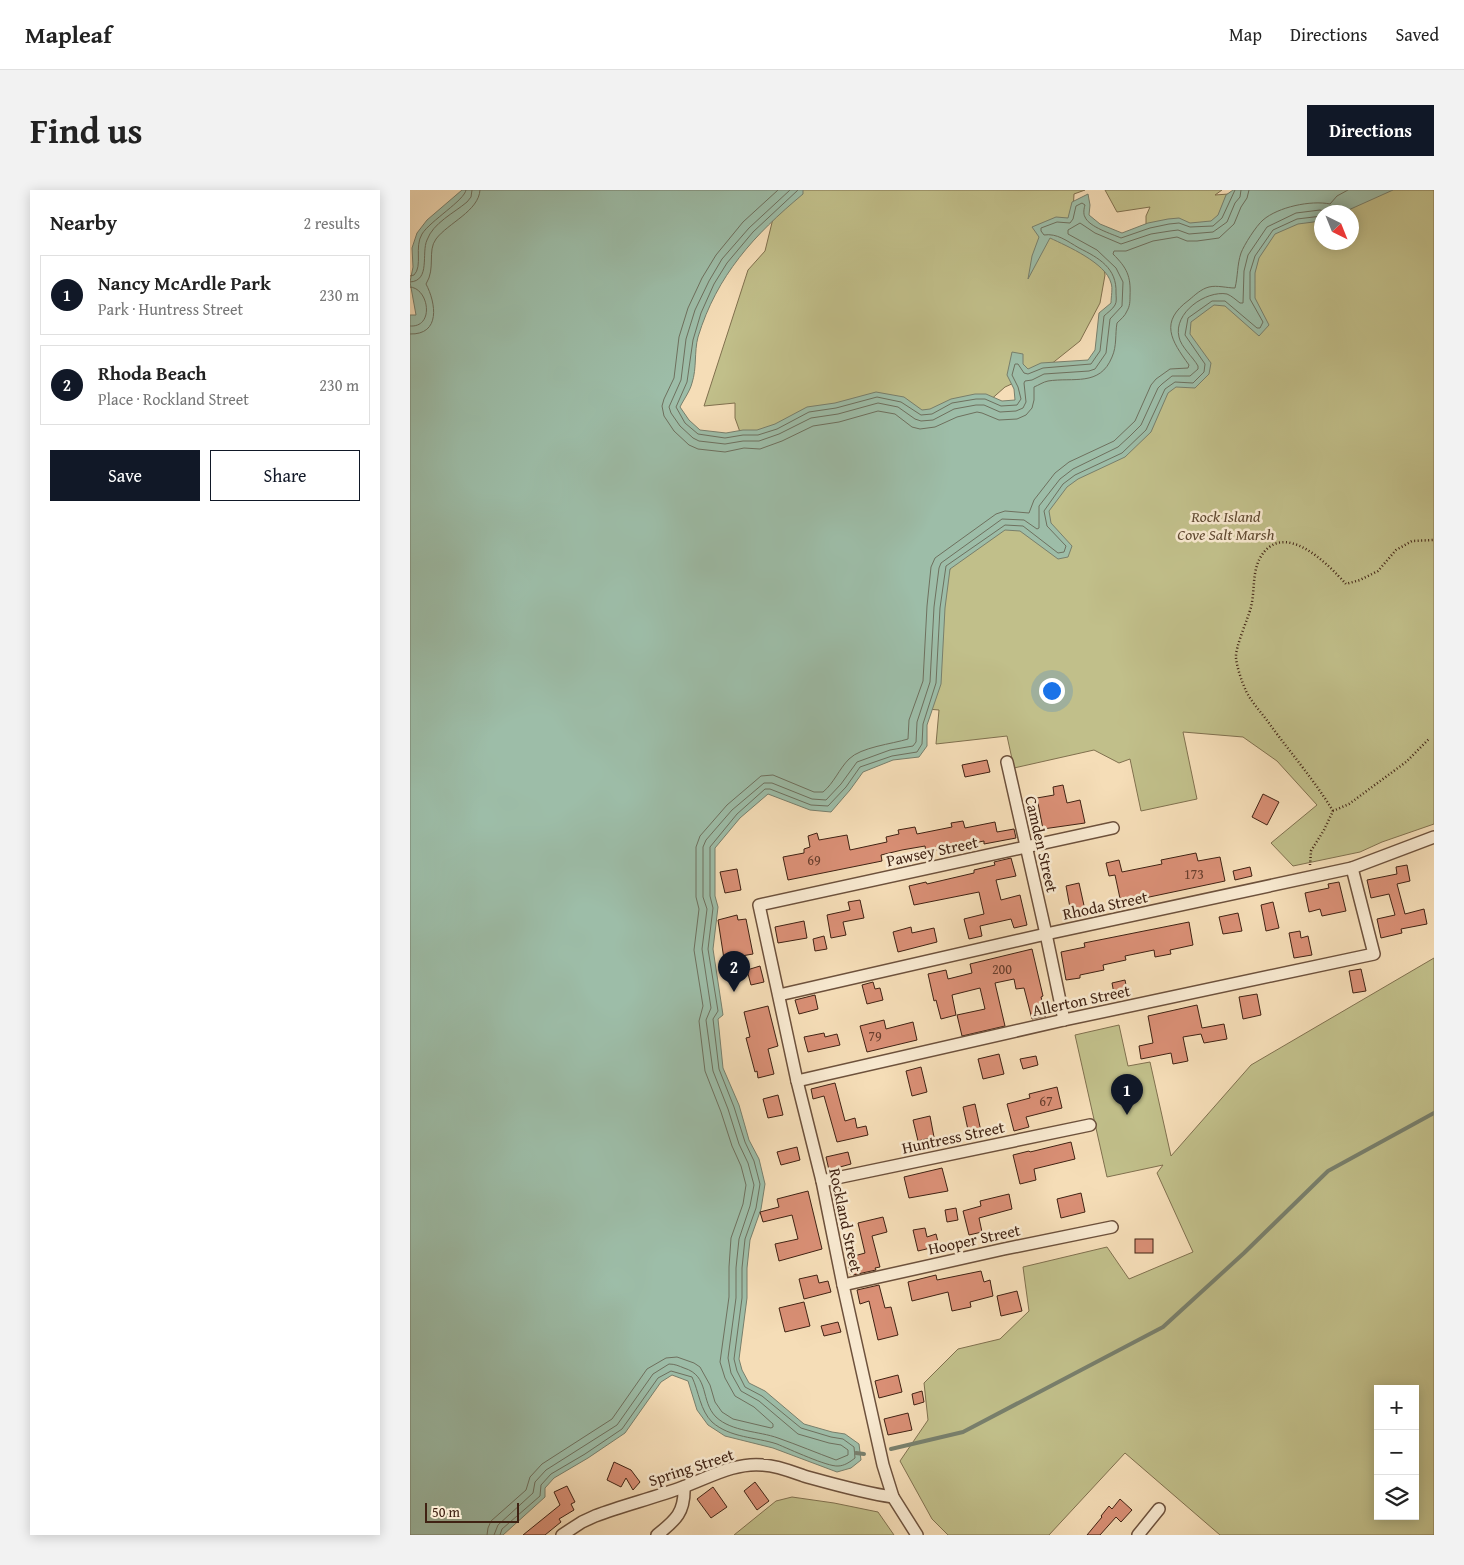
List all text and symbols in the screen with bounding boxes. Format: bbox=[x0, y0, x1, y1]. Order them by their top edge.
text: Mapleaf bbox=[25, 17, 112, 52]
text: Map bbox=[1229, 21, 1262, 48]
text: Directions bbox=[1290, 21, 1367, 48]
text: Saved bbox=[1395, 21, 1439, 48]
text: Find us bbox=[30, 105, 143, 156]
button: Directions bbox=[1307, 105, 1434, 156]
north arrow bbox=[1314, 205, 1359, 250]
text: Nearby bbox=[50, 207, 117, 238]
text: 2 results bbox=[303, 211, 360, 235]
text: Nancy McArdle Park bbox=[98, 269, 271, 297]
text: 1 bbox=[63, 283, 71, 307]
text: 230 m bbox=[319, 283, 359, 307]
text: Park · Huntress Street bbox=[98, 297, 243, 321]
text: Rhoda Beach bbox=[98, 359, 206, 387]
text: 2 bbox=[63, 373, 71, 397]
text: 230 m bbox=[319, 373, 359, 397]
text: Place · Rockland Street bbox=[98, 387, 249, 411]
button: Save bbox=[50, 450, 200, 501]
button: Share bbox=[210, 450, 360, 501]
park label: Rock Island Cove Salt Marsh bbox=[1177, 504, 1275, 546]
your location bbox=[1039, 678, 1065, 704]
street label: Camden Street bbox=[1019, 793, 1065, 895]
street label: Pawsey Street bbox=[884, 830, 980, 872]
house number: 69 bbox=[807, 850, 821, 870]
house number: 173 bbox=[1184, 864, 1204, 884]
street label: Rhoda Street bbox=[1060, 884, 1150, 926]
pin: 2 bbox=[718, 951, 750, 992]
house number: 200 bbox=[992, 959, 1012, 979]
street label: Allerton Street bbox=[1030, 978, 1133, 1022]
house number: 79 bbox=[868, 1026, 882, 1046]
pin: 1 bbox=[1111, 1074, 1143, 1115]
house number: 67 bbox=[1039, 1091, 1053, 1111]
street label: Huntress Street bbox=[899, 1114, 1007, 1160]
street label: Rockland Street bbox=[823, 1166, 869, 1275]
street label: Hooper Street bbox=[926, 1217, 1023, 1260]
map controls bbox=[1374, 1385, 1419, 1520]
button: + bbox=[1374, 1385, 1419, 1430]
button: − bbox=[1374, 1430, 1419, 1475]
street label: Spring Street bbox=[645, 1442, 737, 1492]
button: layers bbox=[1374, 1475, 1419, 1520]
scale bar bbox=[425, 1500, 519, 1523]
text: 50 m bbox=[432, 1502, 460, 1522]

